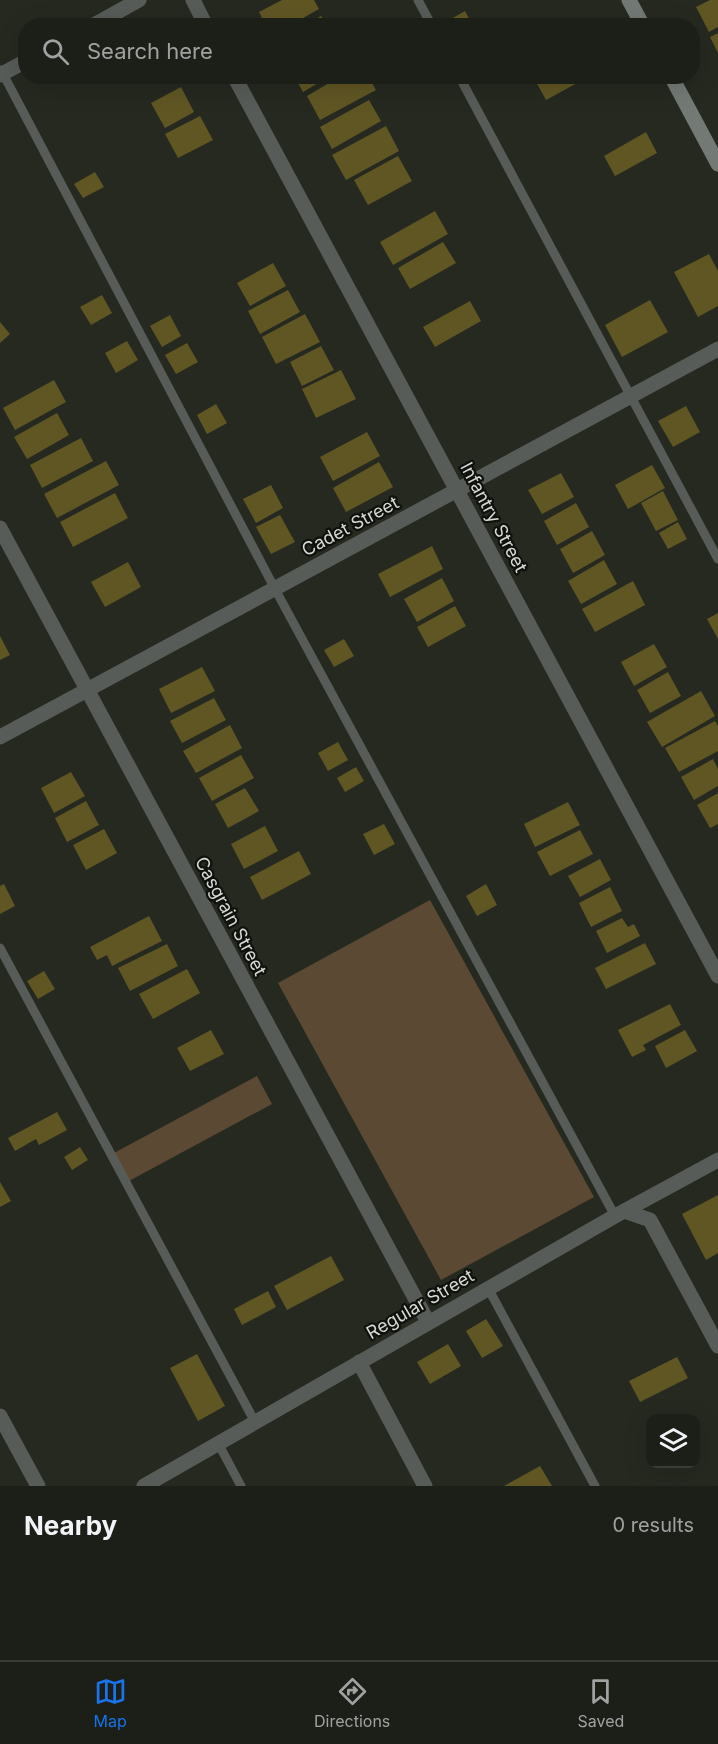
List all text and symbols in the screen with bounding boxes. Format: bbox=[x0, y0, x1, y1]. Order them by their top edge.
search box bbox=[18, 18, 700, 84]
icon: search bbox=[39, 35, 72, 68]
text: Search here bbox=[87, 38, 213, 64]
street label: Infantry Street bbox=[456, 458, 532, 576]
street label: Cadet Street bbox=[298, 492, 402, 560]
street label: Casgrain Street bbox=[191, 853, 271, 979]
street label: Regular Street bbox=[363, 1265, 478, 1343]
map controls bbox=[646, 1414, 700, 1468]
button: layers bbox=[646, 1414, 700, 1468]
text: Nearby bbox=[24, 1510, 117, 1541]
text: 0 results bbox=[612, 1513, 694, 1537]
tab: Map bbox=[94, 1675, 127, 1731]
tab: Directions bbox=[314, 1675, 390, 1731]
tab: Saved bbox=[578, 1675, 624, 1731]

